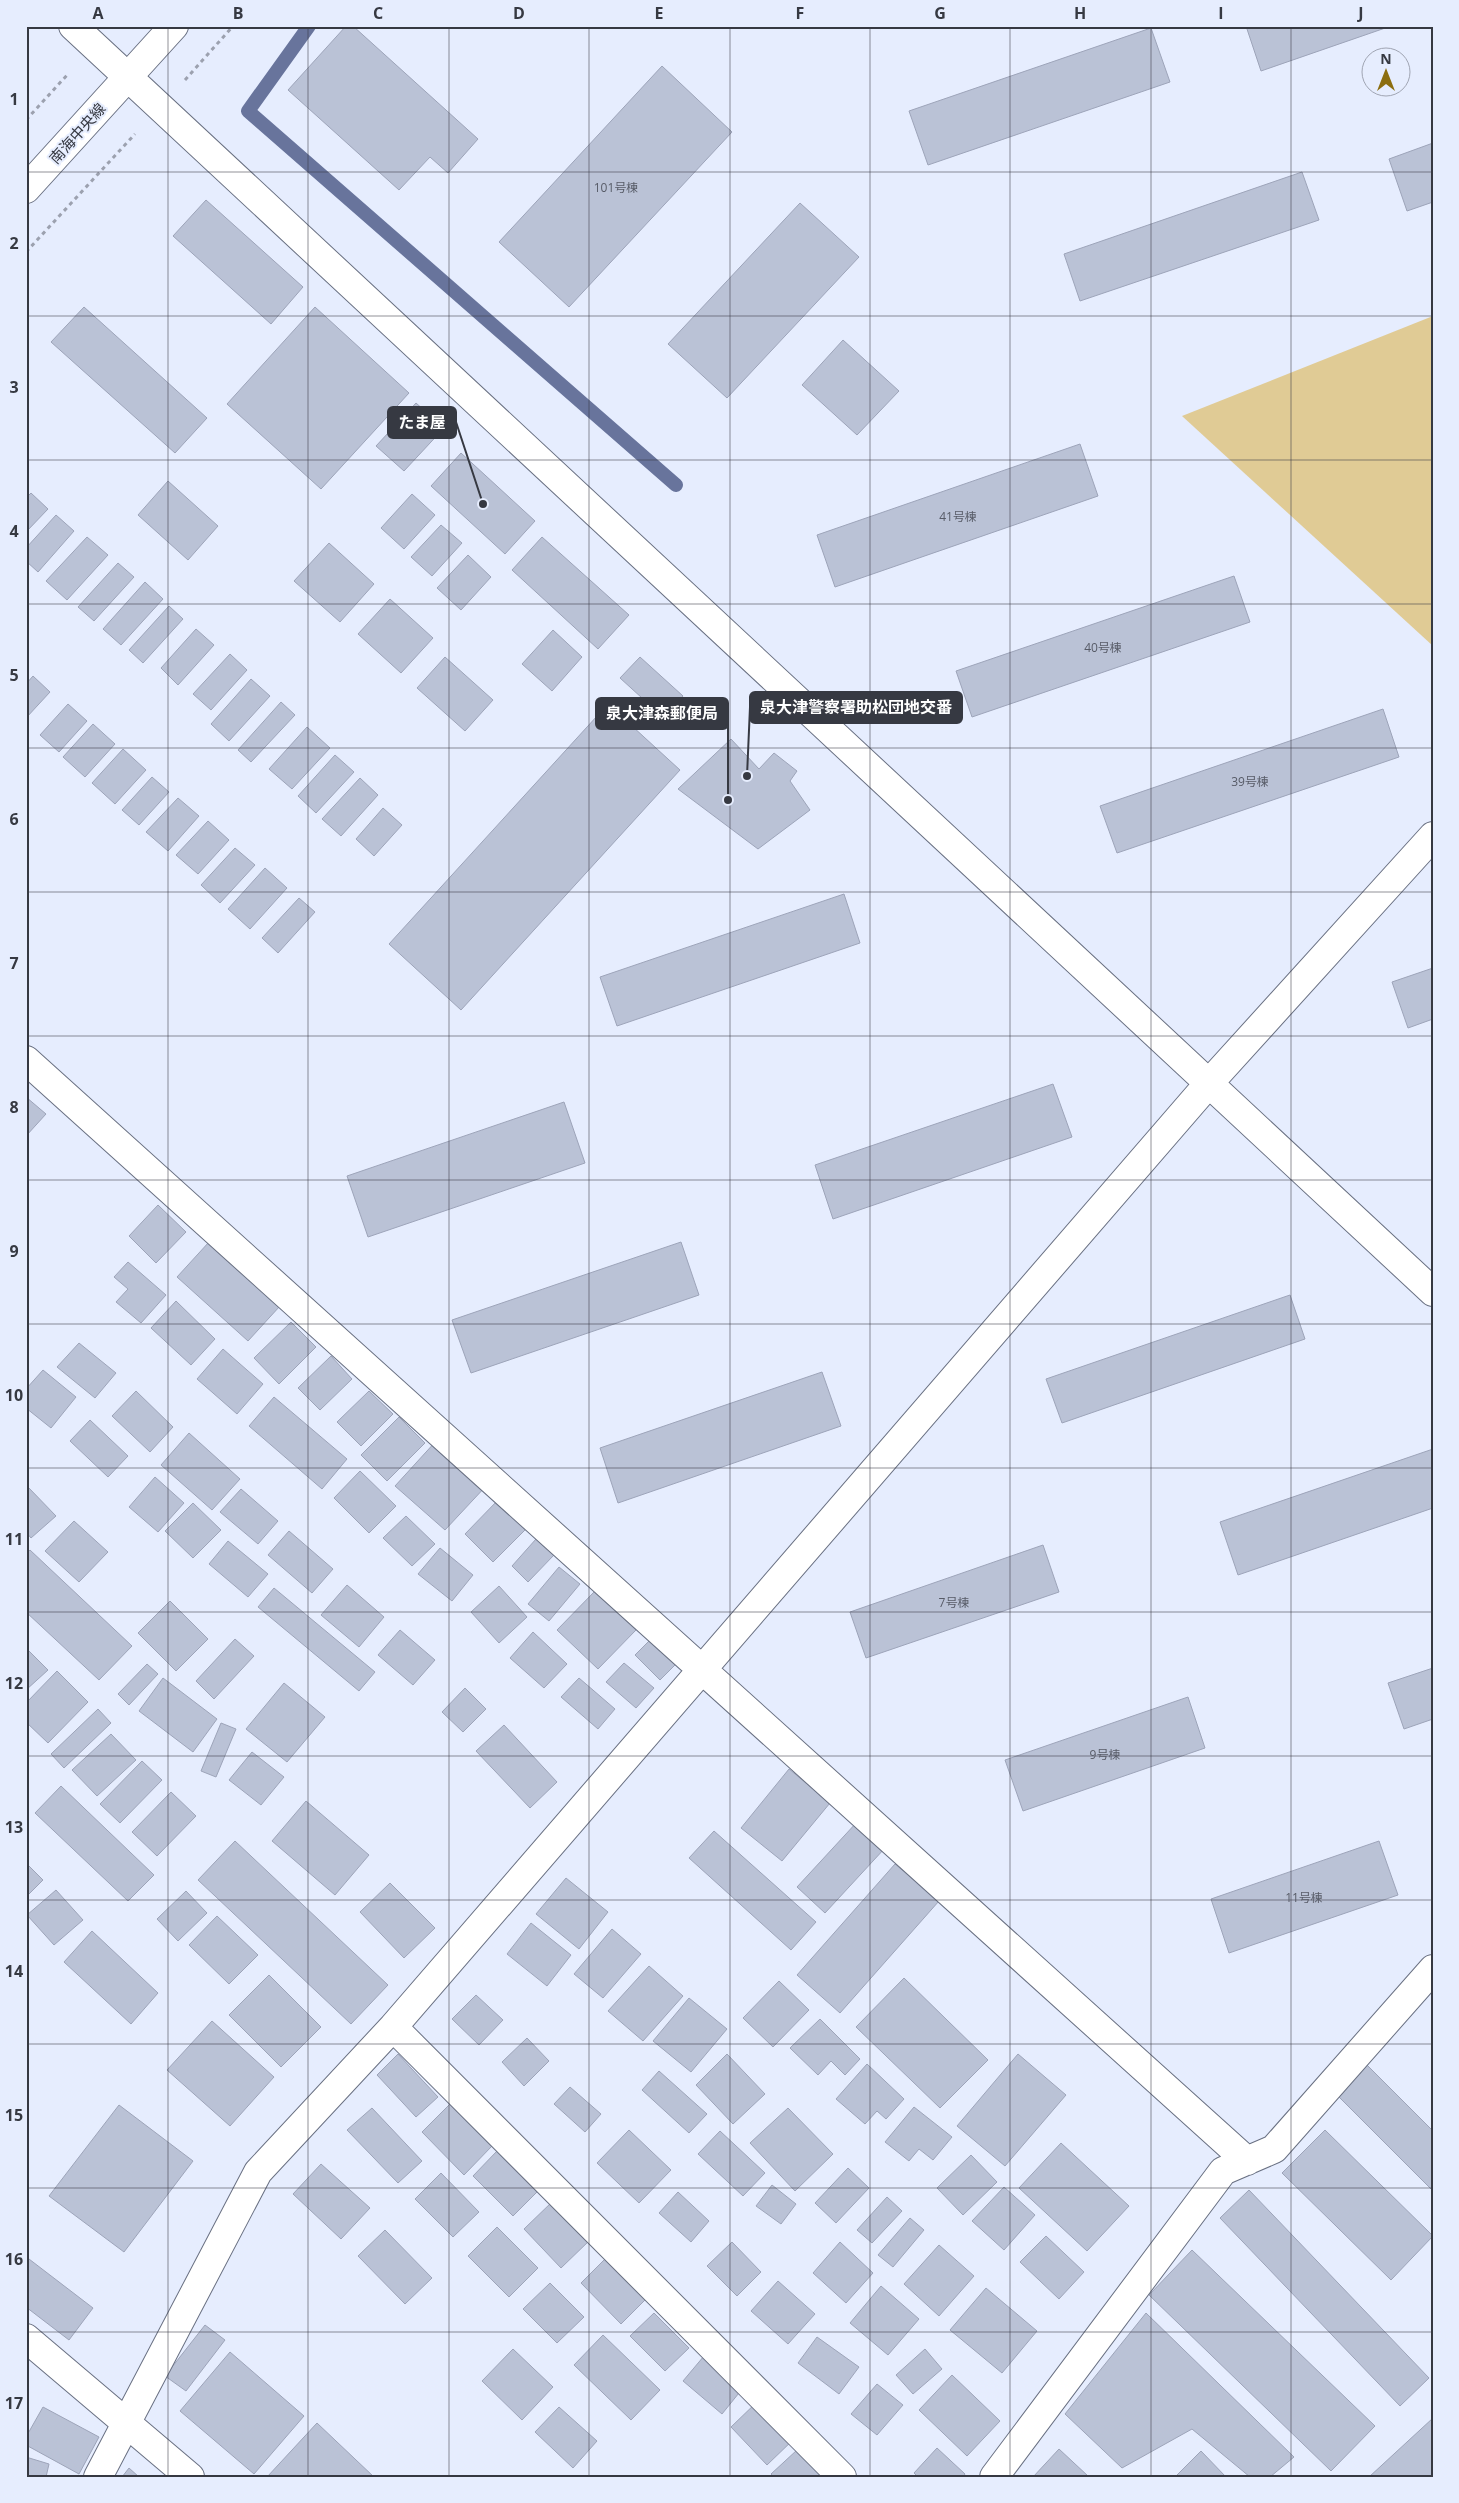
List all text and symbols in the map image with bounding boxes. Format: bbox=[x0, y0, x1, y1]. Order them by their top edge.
text: A bbox=[92, 2, 104, 24]
text: B bbox=[233, 2, 243, 24]
text: C bbox=[373, 2, 383, 24]
text: D bbox=[513, 2, 525, 24]
text: E bbox=[655, 2, 664, 24]
text: F bbox=[796, 2, 804, 24]
text: G bbox=[934, 2, 946, 24]
text: H bbox=[1074, 2, 1086, 24]
text: I bbox=[1218, 2, 1224, 24]
text: J bbox=[1356, 2, 1364, 24]
north arrow bbox=[1362, 48, 1412, 98]
text: N bbox=[1380, 49, 1392, 68]
text: 1 bbox=[9, 88, 19, 110]
street label: 南海中央線 bbox=[44, 98, 110, 168]
house number: 101号棟 bbox=[594, 179, 638, 196]
text: 2 bbox=[9, 232, 19, 254]
text: 3 bbox=[9, 376, 19, 398]
callout: たま屋 bbox=[388, 407, 456, 438]
text: たま屋 bbox=[398, 411, 446, 433]
house number: 41号棟 bbox=[939, 508, 977, 525]
text: 4 bbox=[9, 520, 19, 542]
house number: 40号棟 bbox=[1084, 639, 1122, 656]
text: 5 bbox=[9, 664, 19, 686]
callout: 泉大津警察署助松団地交番 bbox=[750, 692, 962, 723]
text: 泉大津警察署助松団地交番 bbox=[760, 696, 952, 718]
callout: 泉大津森郵便局 bbox=[596, 698, 728, 729]
text: 泉大津森郵便局 bbox=[606, 702, 718, 724]
house number: 39号棟 bbox=[1231, 773, 1269, 790]
text: 6 bbox=[9, 808, 19, 830]
text: 7 bbox=[9, 952, 19, 974]
text: 8 bbox=[9, 1096, 19, 1118]
text: 9 bbox=[9, 1240, 19, 1262]
text: 10 bbox=[5, 1384, 23, 1406]
text: 11 bbox=[5, 1528, 23, 1550]
house number: 7号棟 bbox=[939, 1594, 969, 1611]
text: 12 bbox=[5, 1672, 23, 1694]
house number: 9号棟 bbox=[1090, 1746, 1120, 1763]
text: 13 bbox=[5, 1816, 23, 1838]
house number: 11号棟 bbox=[1285, 1889, 1323, 1906]
text: 14 bbox=[5, 1960, 23, 1982]
text: 15 bbox=[5, 2104, 23, 2126]
text: 16 bbox=[5, 2248, 23, 2270]
text: 17 bbox=[5, 2392, 23, 2414]

